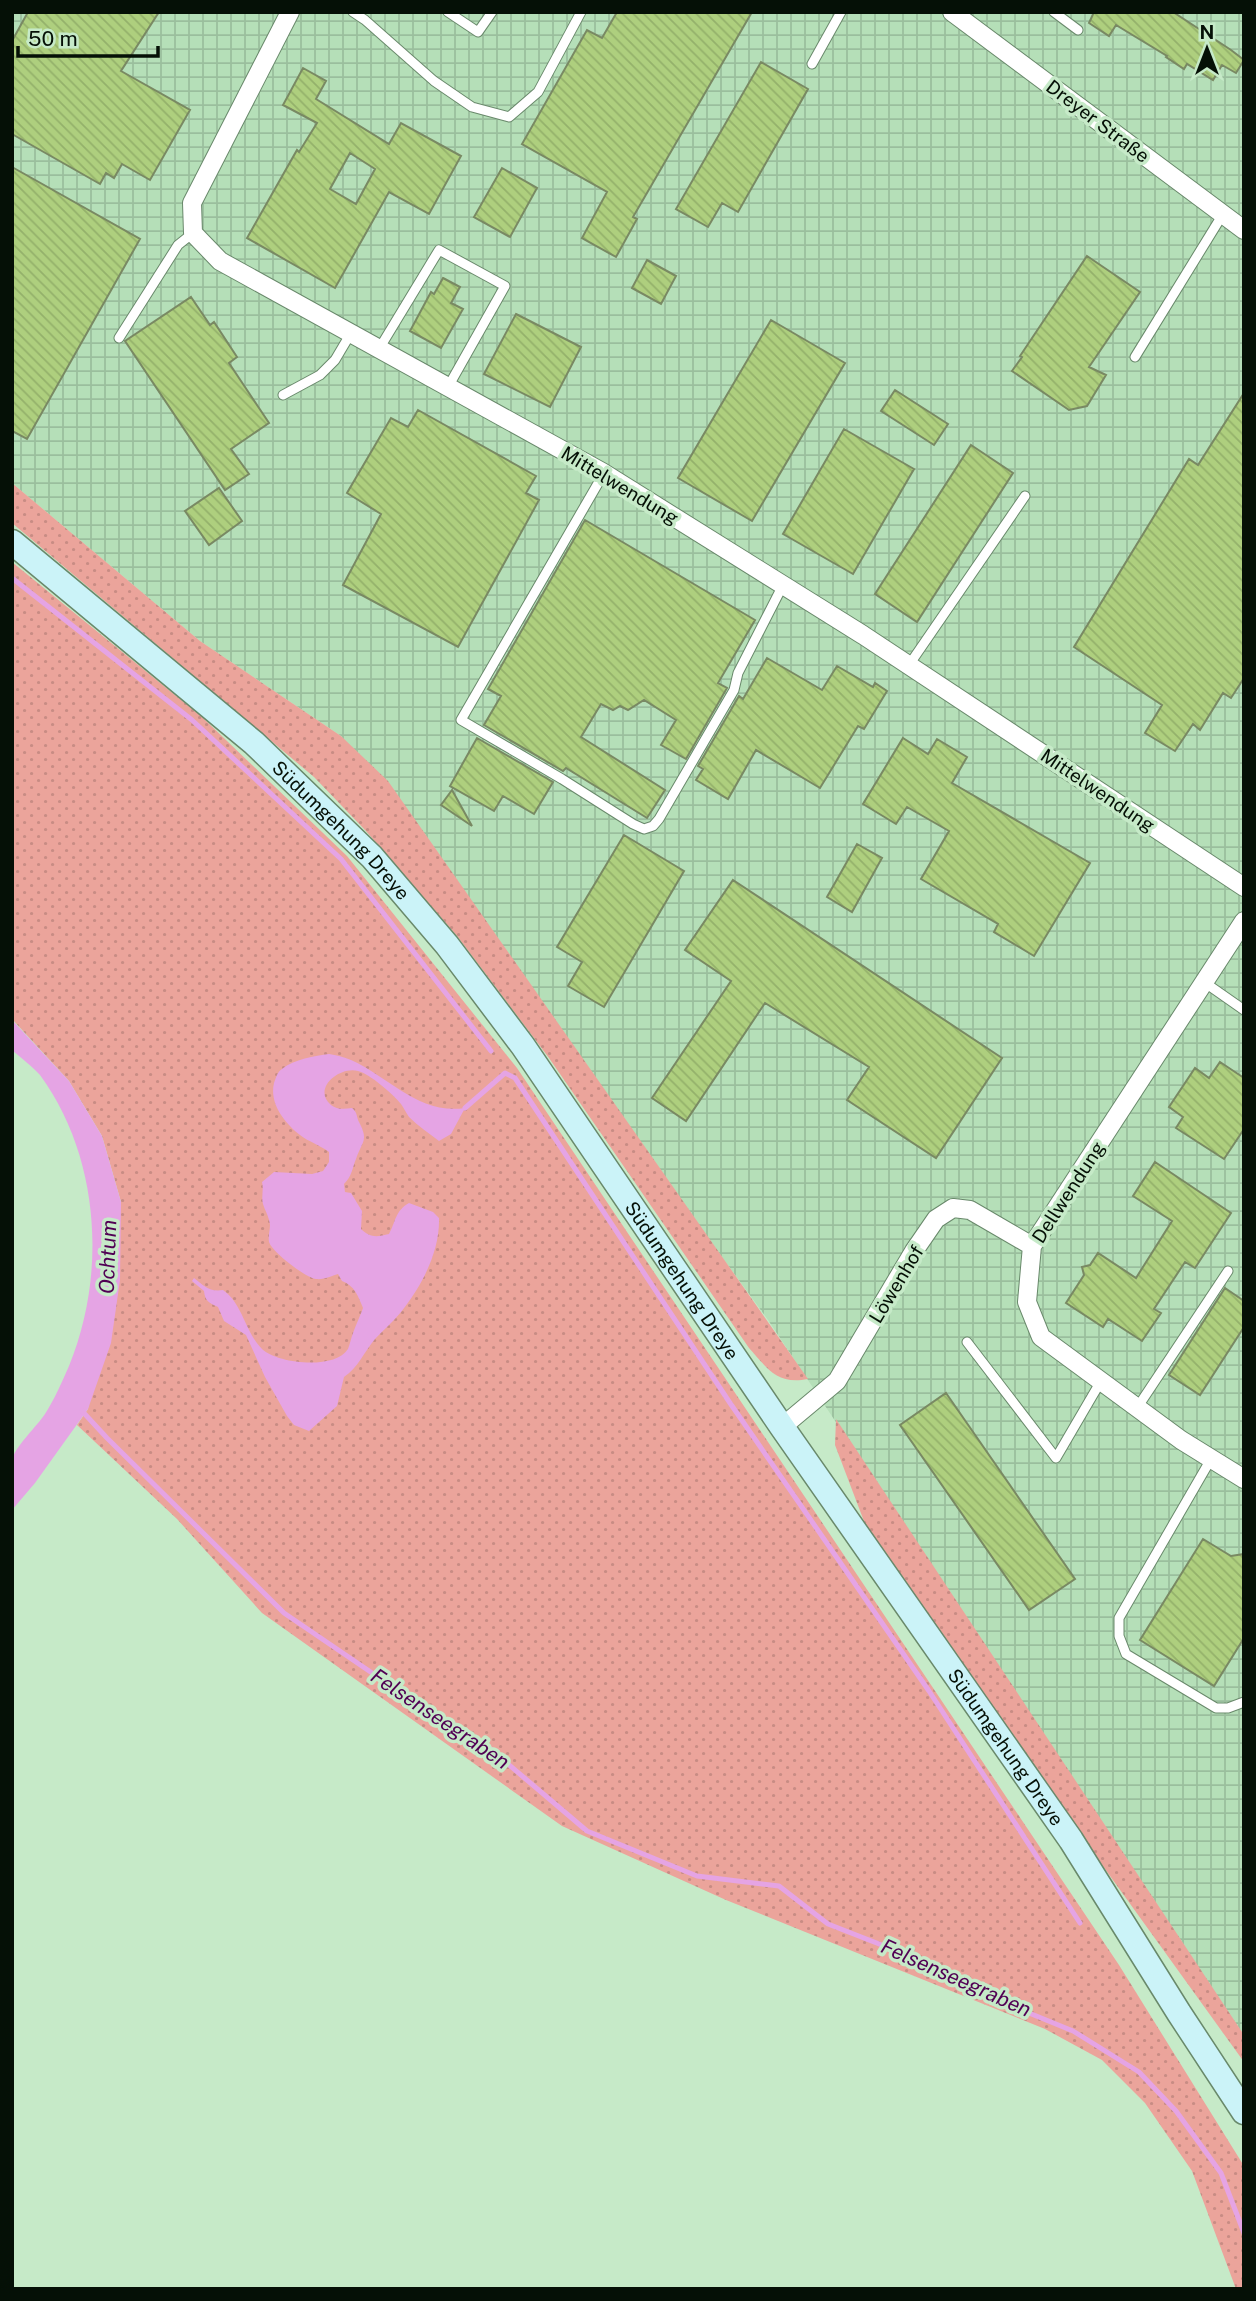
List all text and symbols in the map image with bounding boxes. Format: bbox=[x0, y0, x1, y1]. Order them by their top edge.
scale bar bbox=[18, 14, 158, 58]
north arrow bbox=[1172, 14, 1242, 84]
text: N bbox=[1200, 21, 1214, 43]
text: 50 m bbox=[28, 26, 78, 51]
street label: Dreyer Straße bbox=[1042, 75, 1154, 167]
street label: Mittelwendung bbox=[557, 441, 683, 529]
street label: Mittelwendung bbox=[1037, 744, 1159, 836]
street label: Südumgehung Dreye bbox=[268, 756, 414, 904]
street label: Dellwendung bbox=[1027, 1137, 1109, 1247]
street label: Südumgehung Dreye bbox=[621, 1197, 744, 1364]
water label: Ochtum bbox=[94, 1220, 121, 1294]
street label: Löwenhof bbox=[864, 1241, 928, 1327]
water label: Felsenseegraben bbox=[366, 1663, 514, 1774]
street label: Südumgehung Dreye bbox=[944, 1664, 1068, 1830]
water label: Felsenseegraben bbox=[877, 1933, 1035, 2022]

